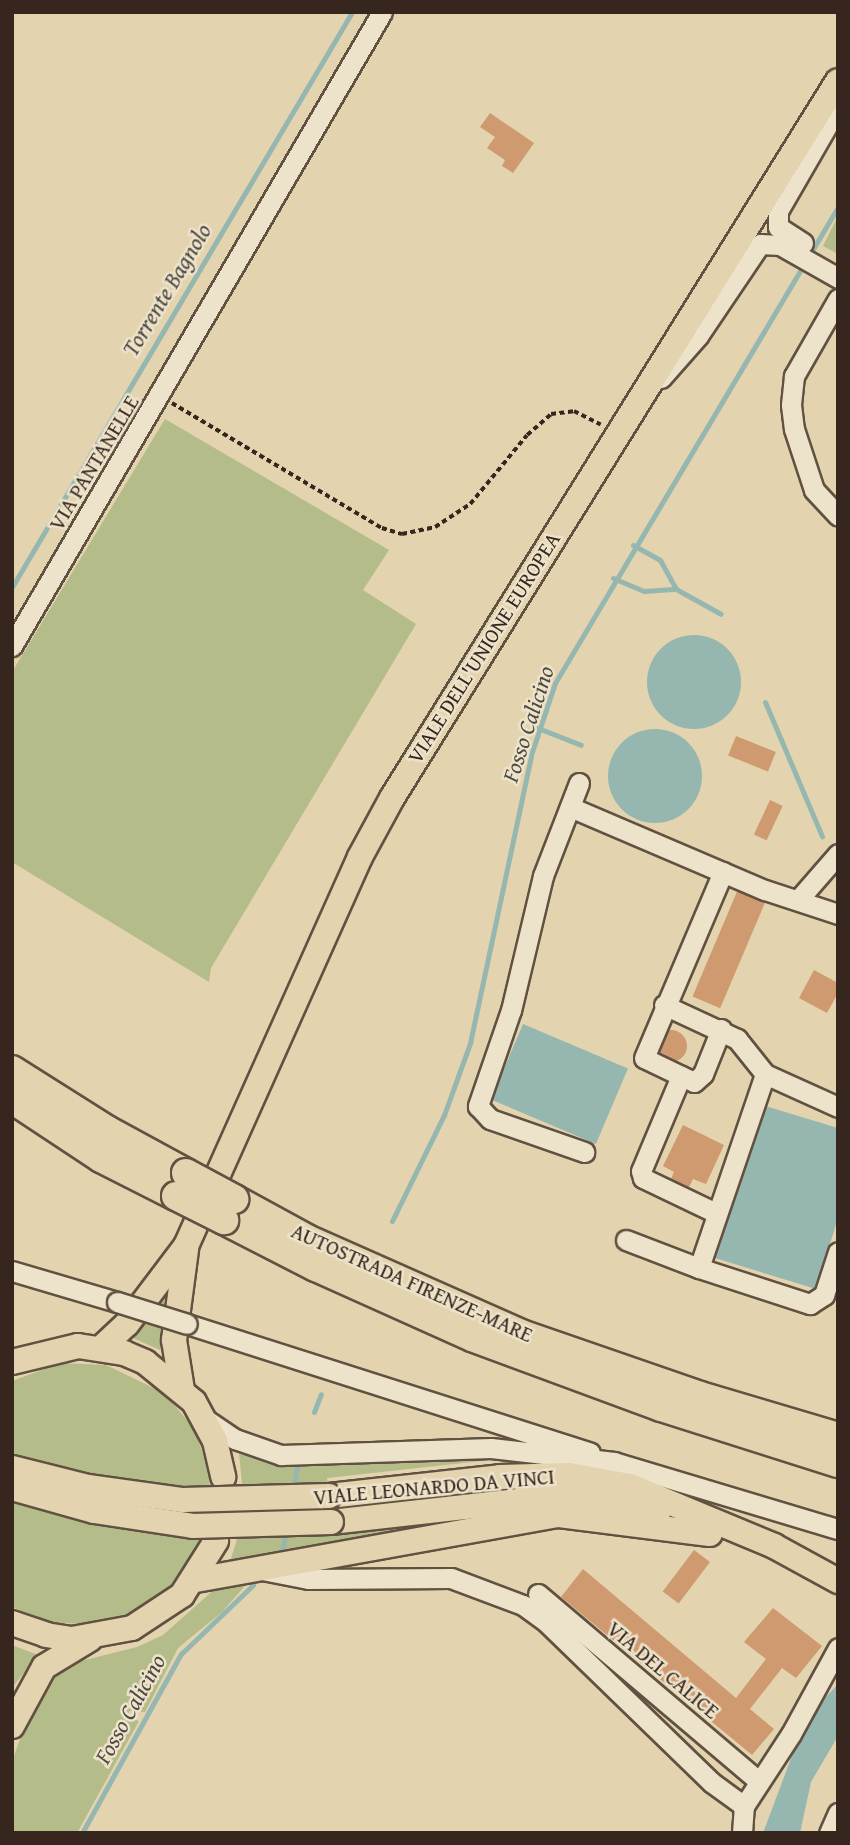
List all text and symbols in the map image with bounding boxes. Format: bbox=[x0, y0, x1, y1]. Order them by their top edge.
water label: Torrente Bagnolo bbox=[117, 219, 217, 361]
street label: VIA PANTANELLE bbox=[44, 391, 144, 535]
street label: VIALE DELL'UNIONE EUROPEA bbox=[402, 528, 566, 768]
water label: Fosso Calicino bbox=[496, 662, 560, 786]
street label: AUTOSTRADA FIRENZE-MARE bbox=[287, 1218, 537, 1348]
street label: VIALE LEONARDO DA VINCI bbox=[312, 1464, 556, 1510]
street label: VIA DEL CALICE bbox=[602, 1616, 724, 1724]
water label: Fosso Calicino bbox=[89, 1650, 171, 1768]

